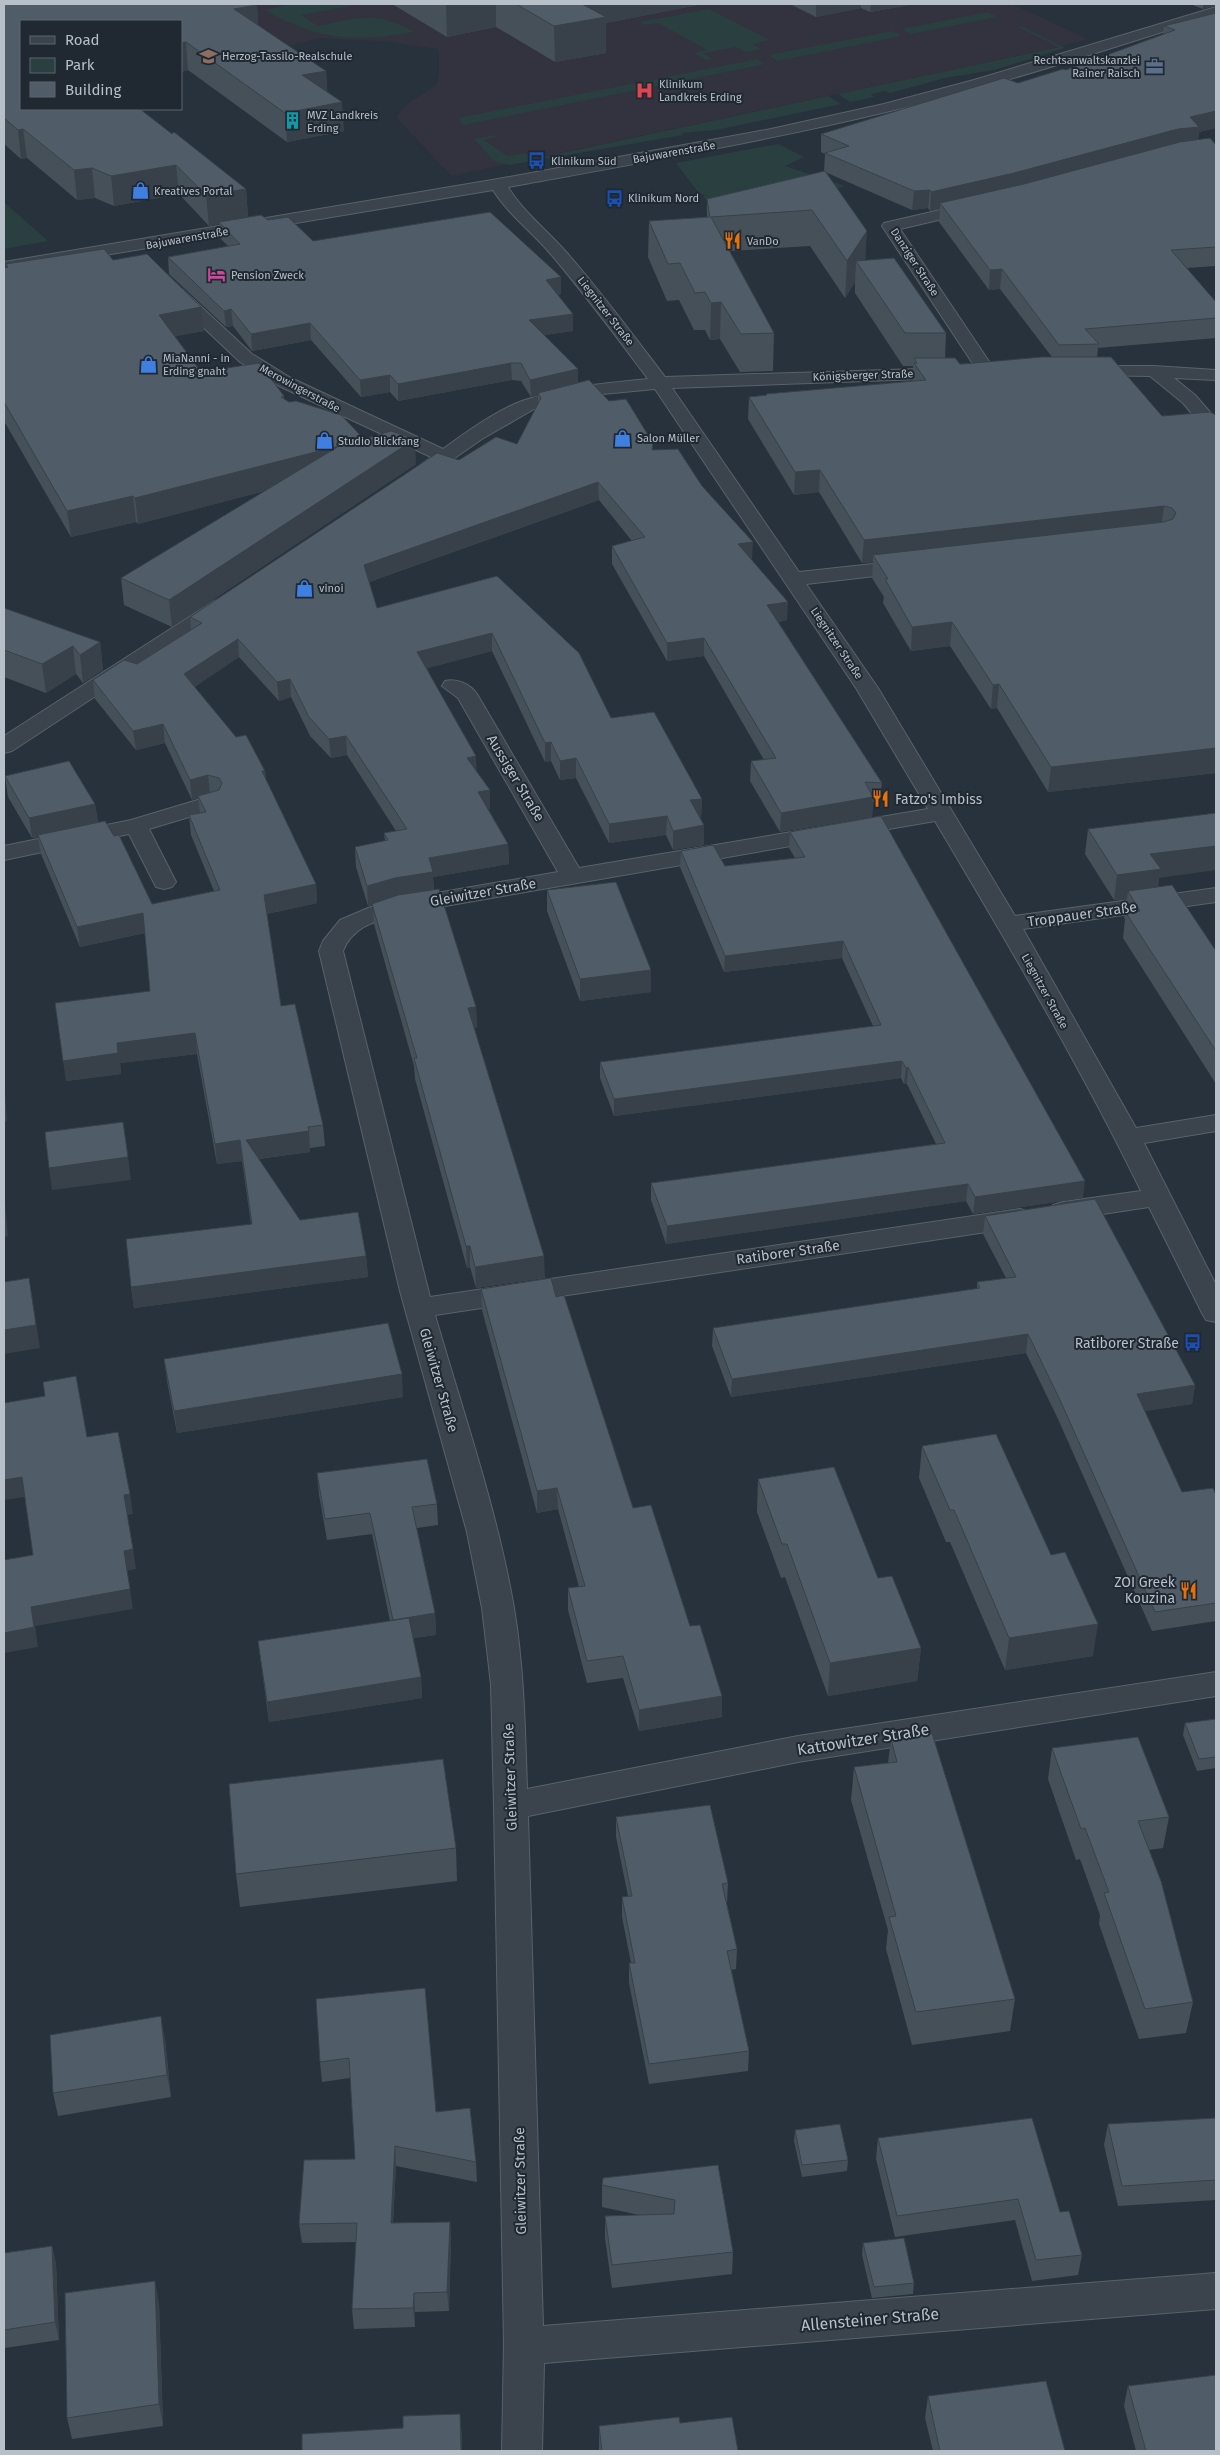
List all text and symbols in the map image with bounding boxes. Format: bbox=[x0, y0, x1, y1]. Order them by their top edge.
legend bbox=[20, 20, 182, 110]
text: Road bbox=[65, 31, 100, 49]
school or university icon: Herzog-Tassilo-Realschule bbox=[198, 46, 218, 66]
place label: Herzog-Tassilo-Realschule bbox=[222, 50, 352, 63]
place label: Rechtsanwaltskanzlei Rainer Raisch bbox=[1033, 54, 1140, 80]
text: Park bbox=[65, 56, 95, 74]
office icon: Rechtsanwaltskanzlei Rainer Raisch bbox=[1144, 56, 1164, 76]
place label: Klinikum Landkreis Erding bbox=[659, 78, 742, 104]
hospital icon: Klinikum Landkreis Erding bbox=[635, 80, 655, 100]
text: Building bbox=[65, 81, 121, 99]
place label: MVZ Landkreis Erding bbox=[307, 109, 378, 135]
building icon: MVZ Landkreis Erding bbox=[283, 111, 303, 131]
street label: Bajuwarenstraße bbox=[632, 139, 716, 166]
bus stop icon: Klinikum Süd bbox=[527, 151, 547, 171]
place label: Klinikum Süd bbox=[551, 155, 617, 168]
shop icon: Kreatives Portal bbox=[130, 181, 150, 201]
place label: Kreatives Portal bbox=[154, 185, 232, 198]
bus stop icon: Klinikum Nord bbox=[604, 188, 624, 208]
place label: Klinikum Nord bbox=[628, 192, 699, 205]
street label: Bajuwarenstraße bbox=[145, 225, 229, 252]
street label: Danziger Straße bbox=[888, 226, 941, 299]
restaurant icon: VanDo bbox=[723, 231, 743, 251]
place label: VanDo bbox=[747, 235, 779, 248]
hotel icon: Pension Zweck bbox=[207, 265, 227, 285]
place label: Pension Zweck bbox=[231, 269, 304, 282]
street label: Liegnitzer Straße bbox=[575, 274, 637, 348]
place label: MiaNanni - in Erding gnaht bbox=[163, 352, 230, 378]
shop icon: MiaNanni - in Erding gnaht bbox=[139, 354, 159, 374]
street label: Merowingerstraße bbox=[257, 362, 342, 415]
street label: Königsberger Straße bbox=[812, 367, 914, 384]
shop icon: Salon Müller bbox=[613, 428, 633, 448]
shop icon: Studio Blickfang bbox=[314, 431, 334, 451]
place label: Salon Müller bbox=[637, 432, 700, 445]
place label: Studio Blickfang bbox=[338, 435, 419, 448]
shop icon: vinoi bbox=[295, 578, 315, 598]
place label: vinoi bbox=[319, 582, 344, 595]
street label: Liegnitzer Straße bbox=[808, 605, 865, 682]
street label: Aussiger Straße bbox=[483, 732, 548, 825]
restaurant icon: Fatzo's Imbiss bbox=[871, 789, 891, 809]
place label: Fatzo's Imbiss bbox=[895, 791, 983, 808]
street label: Gleiwitzer Straße bbox=[429, 875, 537, 910]
street label: Troppauer Straße bbox=[1026, 898, 1138, 931]
street label: Liegnitzer Straße bbox=[1019, 951, 1071, 1031]
street label: Ratiborer Straße bbox=[735, 1237, 841, 1268]
street label: Gleiwitzer Straße bbox=[416, 1326, 461, 1434]
bus stop icon: Ratiborer Straße bbox=[1183, 1333, 1203, 1353]
place label: Ratiborer Straße bbox=[1075, 1335, 1179, 1352]
place label: ZOI Greek Kouzina bbox=[1114, 1574, 1176, 1607]
restaurant icon: ZOI Greek Kouzina bbox=[1179, 1580, 1199, 1600]
street label: Kattowitzer Straße bbox=[796, 1720, 930, 1759]
street label: Gleiwitzer Straße bbox=[500, 1723, 521, 1831]
street label: Gleiwitzer Straße bbox=[511, 2127, 530, 2235]
street label: Allensteiner Straße bbox=[800, 2304, 940, 2335]

